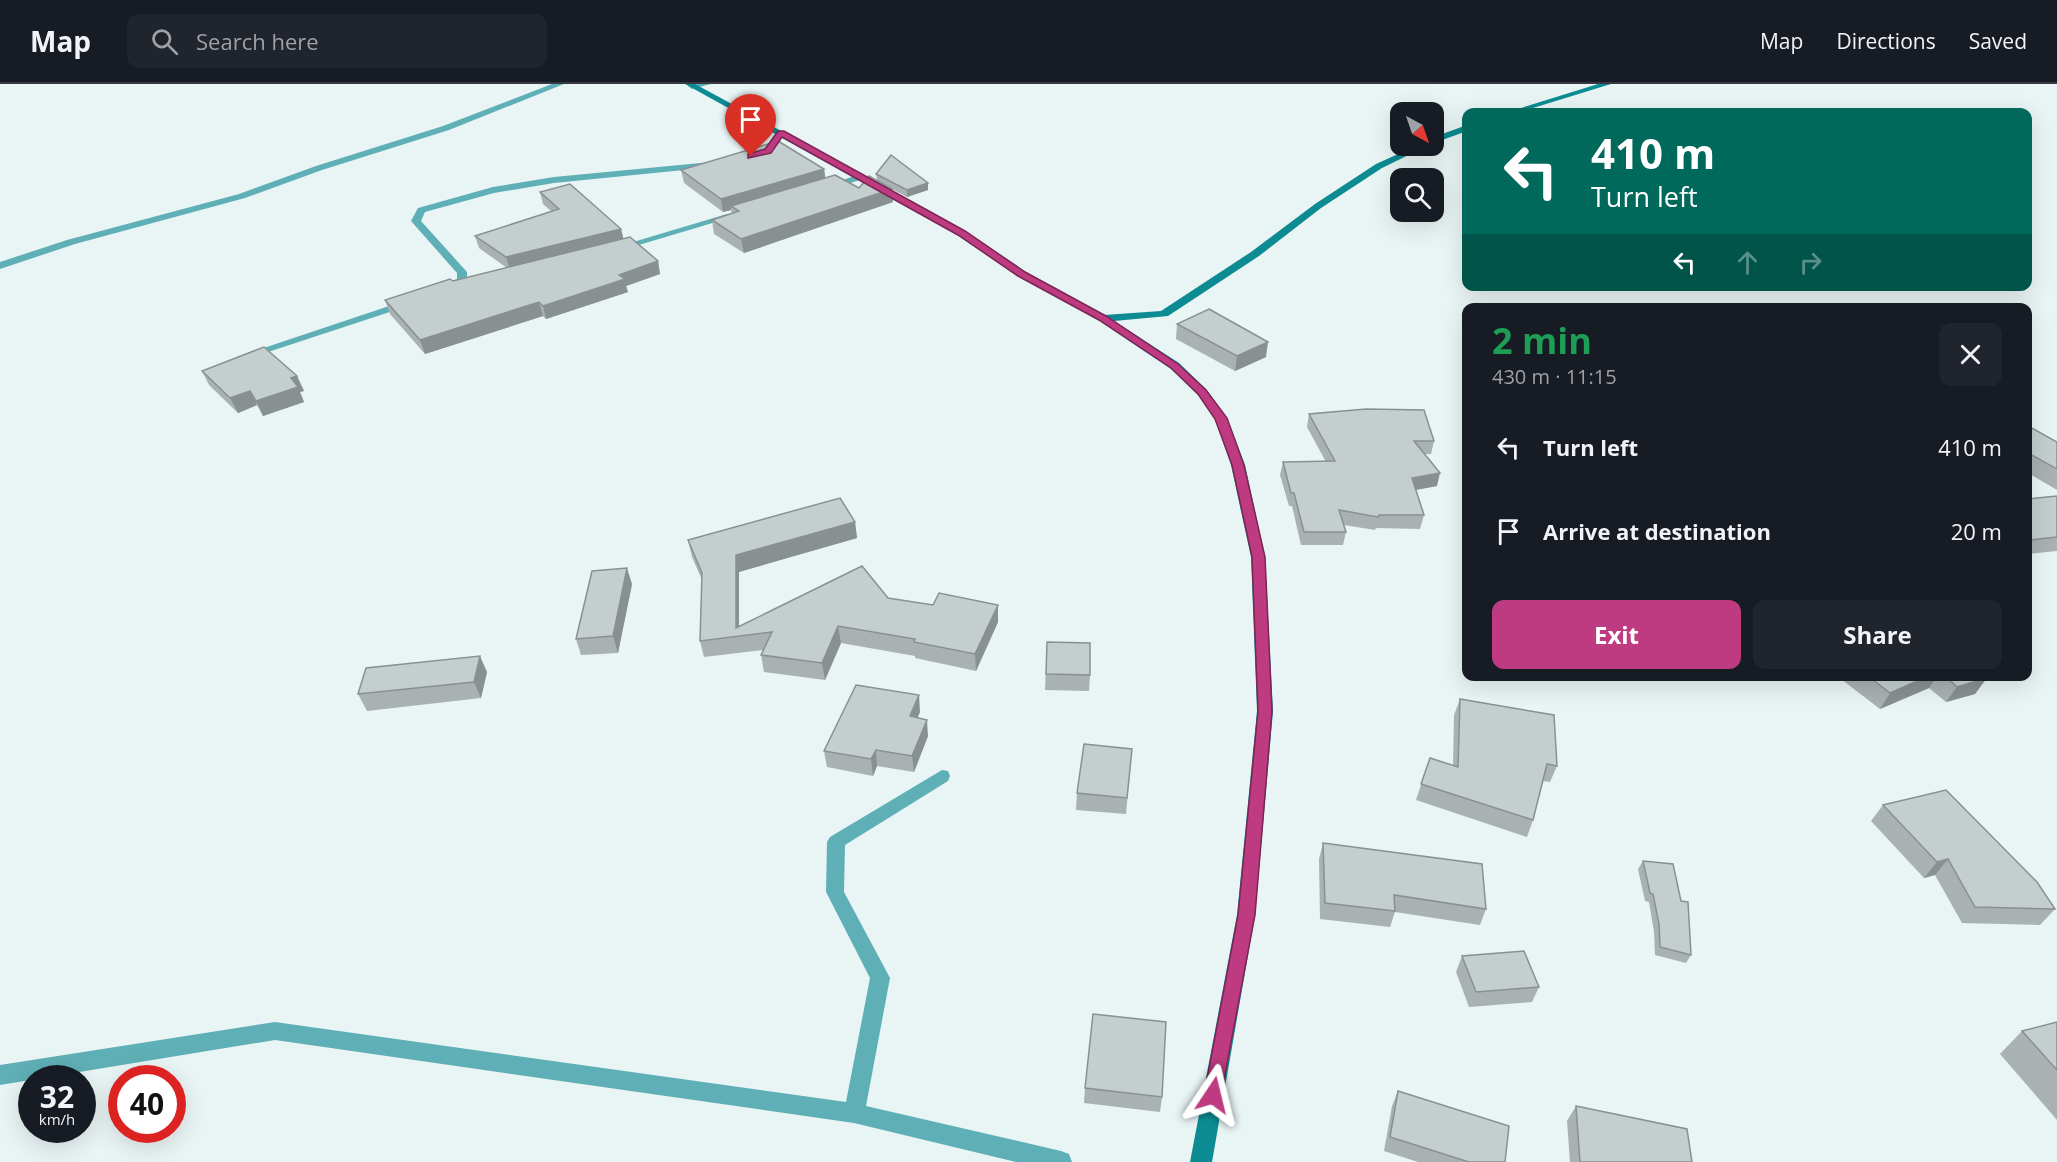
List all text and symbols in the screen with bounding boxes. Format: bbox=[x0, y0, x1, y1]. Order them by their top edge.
search box bbox=[127, 14, 547, 68]
text: Map bbox=[30, 22, 91, 60]
icon: search bbox=[148, 25, 181, 58]
text: Search here bbox=[196, 26, 319, 56]
text: Map bbox=[1760, 27, 1803, 55]
text: Directions bbox=[1836, 27, 1936, 55]
text: Saved bbox=[1969, 27, 2027, 55]
pin bbox=[725, 94, 776, 156]
north arrow bbox=[1390, 102, 1444, 156]
map controls bbox=[1390, 102, 1444, 222]
icon: arrive bbox=[734, 103, 767, 136]
text: 410 m bbox=[1591, 124, 1715, 181]
icon: left bbox=[1492, 132, 1570, 210]
button: search bbox=[1390, 168, 1444, 222]
text: Turn left bbox=[1591, 178, 1698, 215]
icon: left bbox=[1668, 246, 1701, 279]
icon: ahead bbox=[1731, 246, 1764, 279]
icon: right bbox=[1794, 246, 1827, 279]
text: 2 min bbox=[1492, 316, 1592, 365]
button: close bbox=[1939, 323, 2002, 386]
text: 430 m · 11:15 bbox=[1492, 363, 1617, 390]
icon: left bbox=[1492, 431, 1525, 464]
text: Turn left bbox=[1543, 432, 1638, 462]
text: 410 m bbox=[1938, 432, 2002, 462]
icon: arrive bbox=[1492, 515, 1525, 548]
text: Arrive at destination bbox=[1543, 516, 1771, 546]
text: 20 m bbox=[1951, 516, 2002, 546]
button: Exit bbox=[1492, 600, 1741, 669]
button: Share bbox=[1753, 600, 2002, 669]
position arrow bbox=[1181, 1063, 1245, 1127]
speed limit sign: 40 bbox=[108, 1065, 186, 1143]
text: 32 bbox=[40, 1076, 74, 1117]
text: km/h bbox=[39, 1109, 75, 1129]

